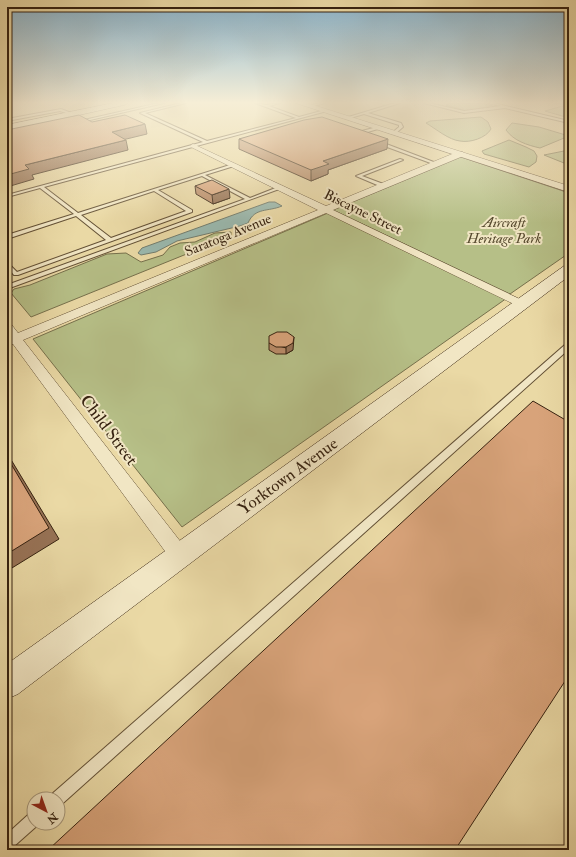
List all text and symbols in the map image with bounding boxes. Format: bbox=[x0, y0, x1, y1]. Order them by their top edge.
street label: Biscayne Street bbox=[321, 186, 405, 239]
street label: Saratoga Avenue bbox=[182, 210, 274, 260]
park label: Aircraft Heritage Park bbox=[466, 214, 541, 247]
street label: Child Street bbox=[76, 391, 143, 470]
street label: Yorktown Avenue bbox=[234, 433, 342, 519]
north arrow bbox=[26, 791, 66, 831]
text: N bbox=[43, 809, 61, 827]

